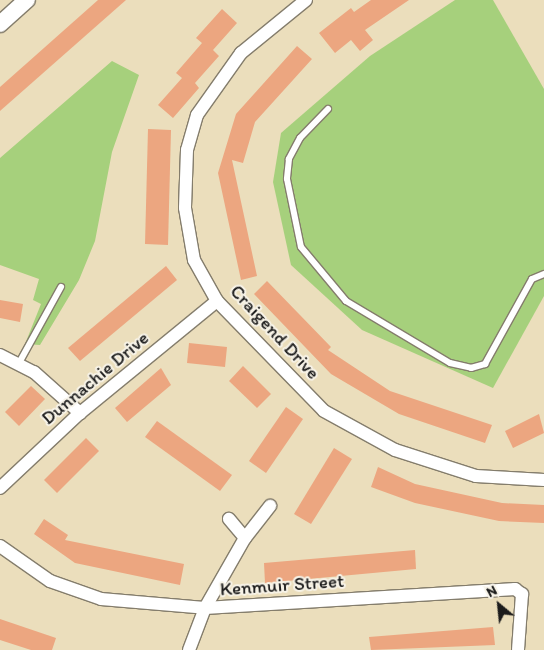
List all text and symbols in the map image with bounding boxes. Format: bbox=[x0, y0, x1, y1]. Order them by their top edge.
street label: Craigend Drive bbox=[225, 280, 325, 384]
street label: Dunnachie Drive bbox=[37, 326, 153, 430]
street label: Kenmuir Street bbox=[219, 569, 345, 601]
north arrow bbox=[474, 580, 524, 630]
text: N bbox=[484, 582, 500, 601]

